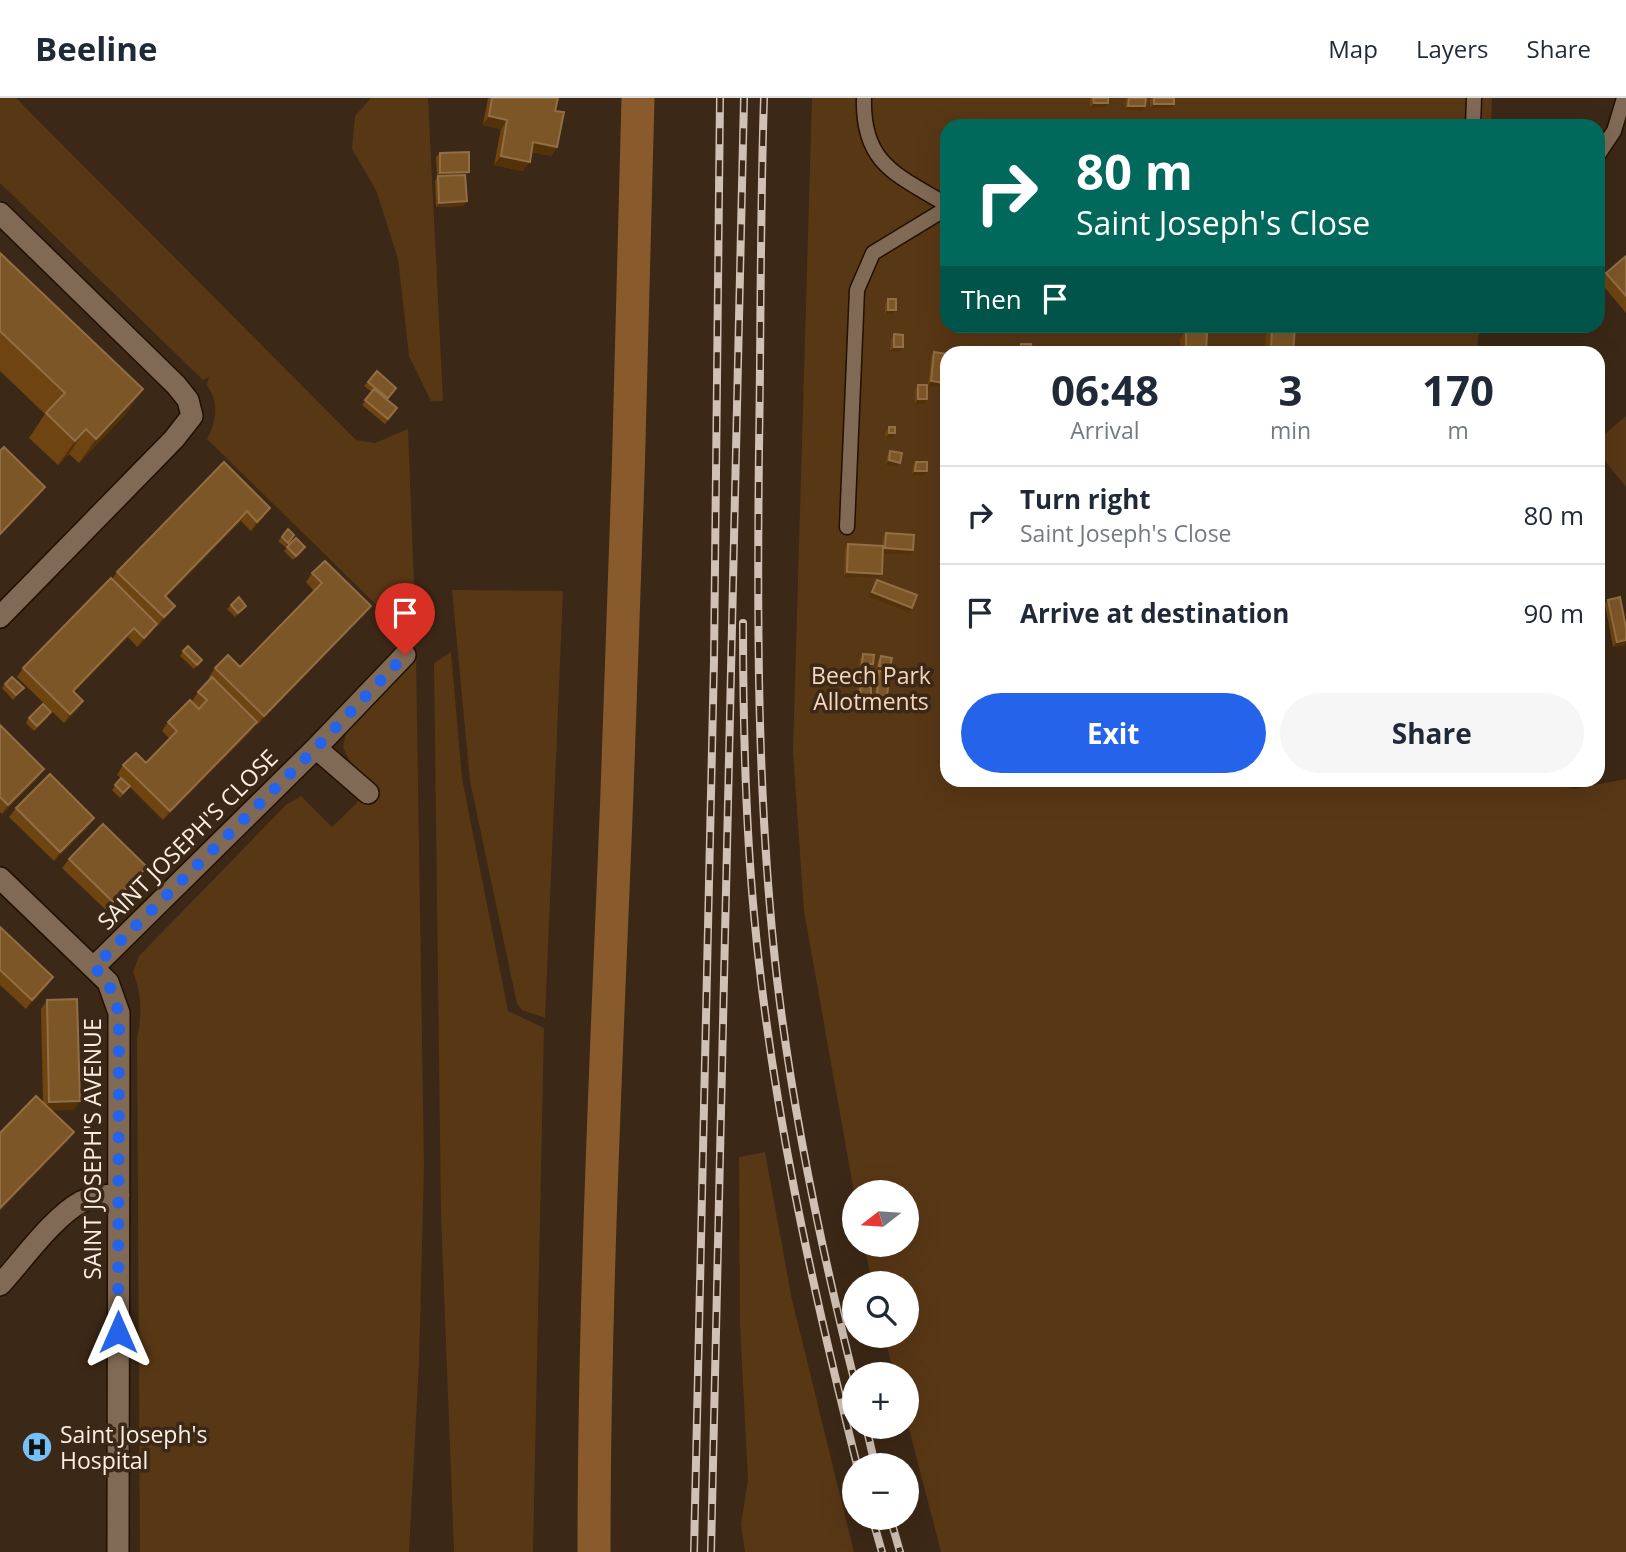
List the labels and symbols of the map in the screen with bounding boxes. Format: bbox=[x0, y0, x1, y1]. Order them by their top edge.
pin bbox=[375, 583, 435, 655]
park label: Beech Park Allotments bbox=[811, 659, 931, 717]
street label: SAINT JOSEPH'S CLOSE bbox=[90, 742, 284, 936]
street label: SAINT JOSEPH'S AVENUE bbox=[76, 1018, 108, 1280]
north arrow bbox=[842, 1180, 919, 1256]
position arrow bbox=[81, 1295, 155, 1369]
place label: Saint Joseph's Hospital bbox=[60, 1418, 208, 1476]
hospital icon: Saint Joseph's Hospital bbox=[20, 1430, 54, 1464]

